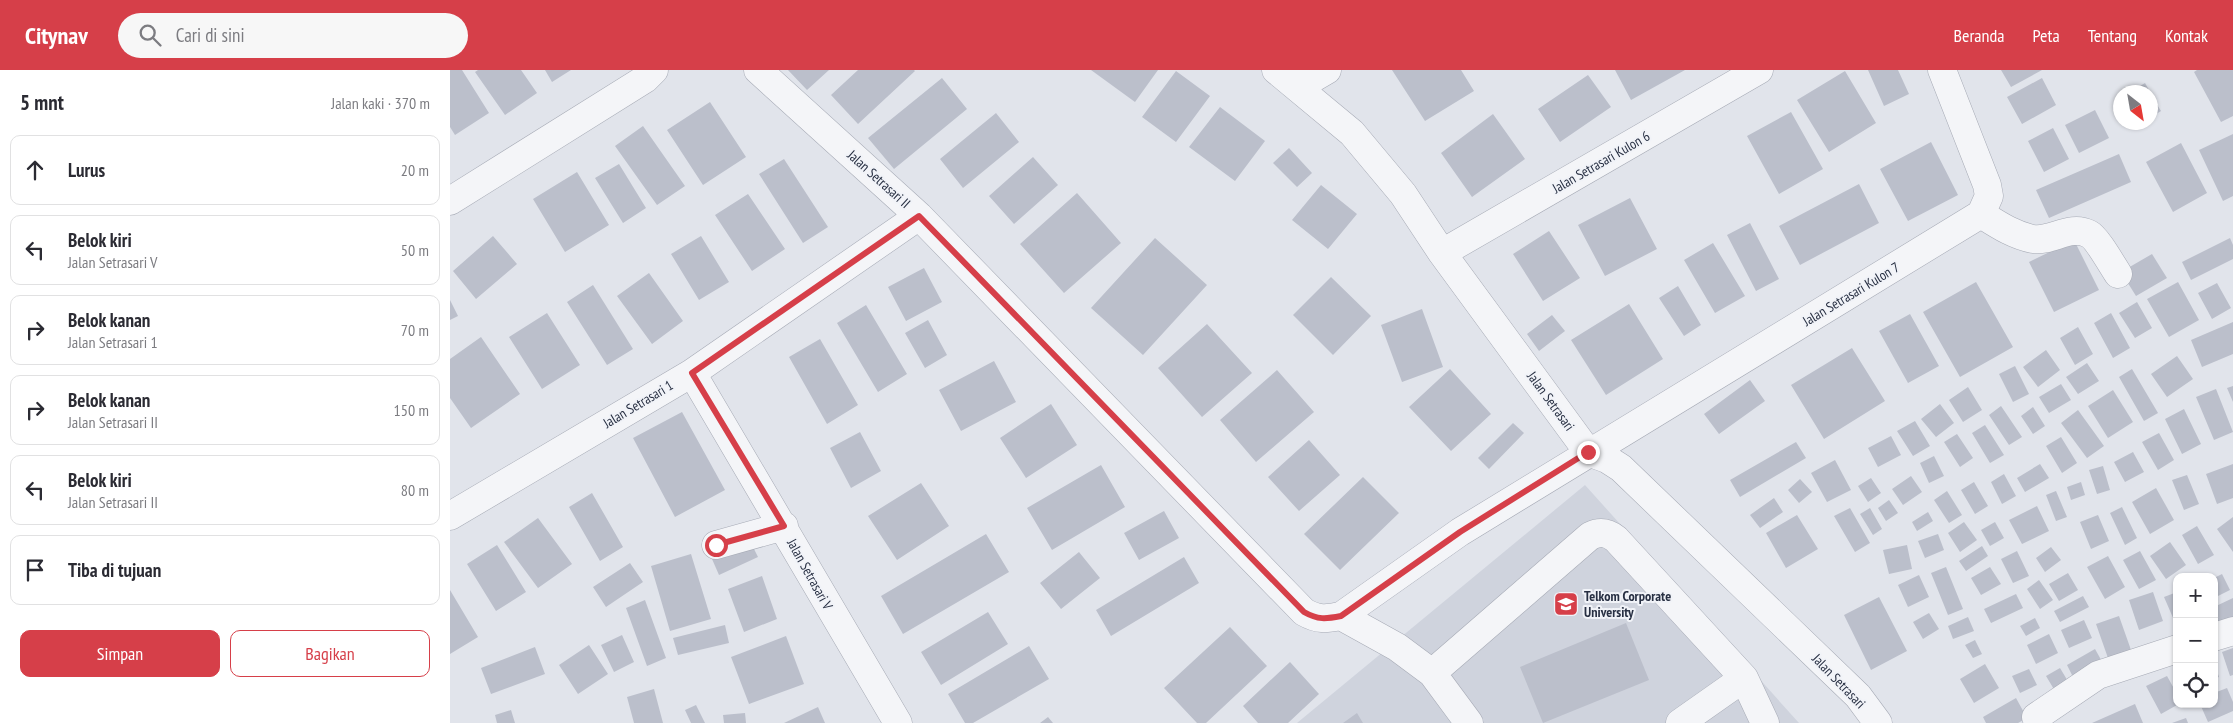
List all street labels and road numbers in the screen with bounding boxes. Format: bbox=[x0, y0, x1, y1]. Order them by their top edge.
street label: Jalan Setrasari Kulon 6 bbox=[1548, 127, 1653, 198]
street label: Jalan Setrasari II bbox=[843, 145, 914, 212]
street label: Jalan Setrasari Kulon 7 bbox=[1799, 258, 1903, 330]
street label: Jalan Setrasari bbox=[1523, 367, 1579, 434]
street label: Jalan Setrasari 1 bbox=[599, 376, 676, 432]
street label: Jalan Setrasari V bbox=[783, 535, 837, 613]
street label: Jalan Setrasari bbox=[1808, 649, 1870, 712]

